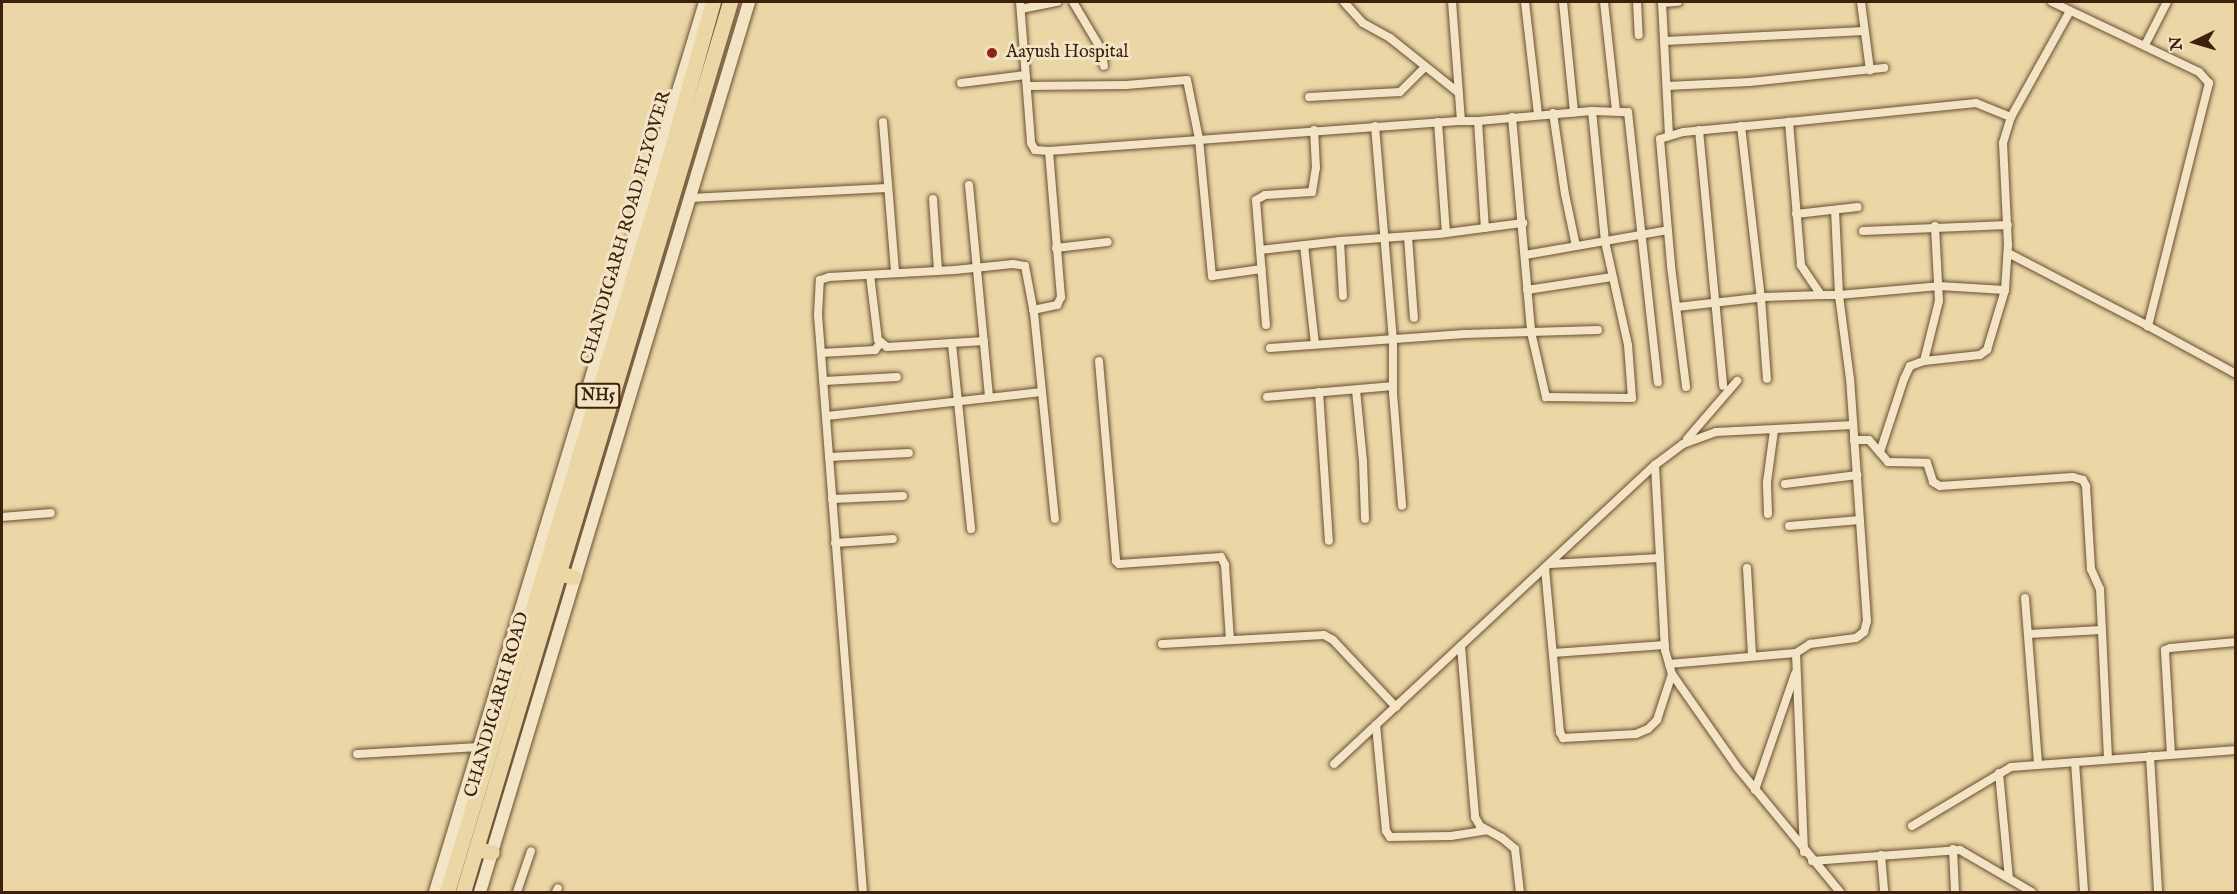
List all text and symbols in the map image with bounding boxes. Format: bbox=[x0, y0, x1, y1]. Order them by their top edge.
north arrow bbox=[2165, 12, 2225, 72]
text: N bbox=[2167, 36, 2188, 51]
place label: Aayush Hospital bbox=[1006, 42, 1128, 64]
marker: Aayush Hospital bbox=[983, 44, 1001, 62]
street label: CHANDIGARH ROAD FLYOVER bbox=[577, 89, 677, 367]
road number: NH5 bbox=[574, 383, 622, 409]
street label: CHANDIGARH ROAD bbox=[461, 610, 535, 800]

